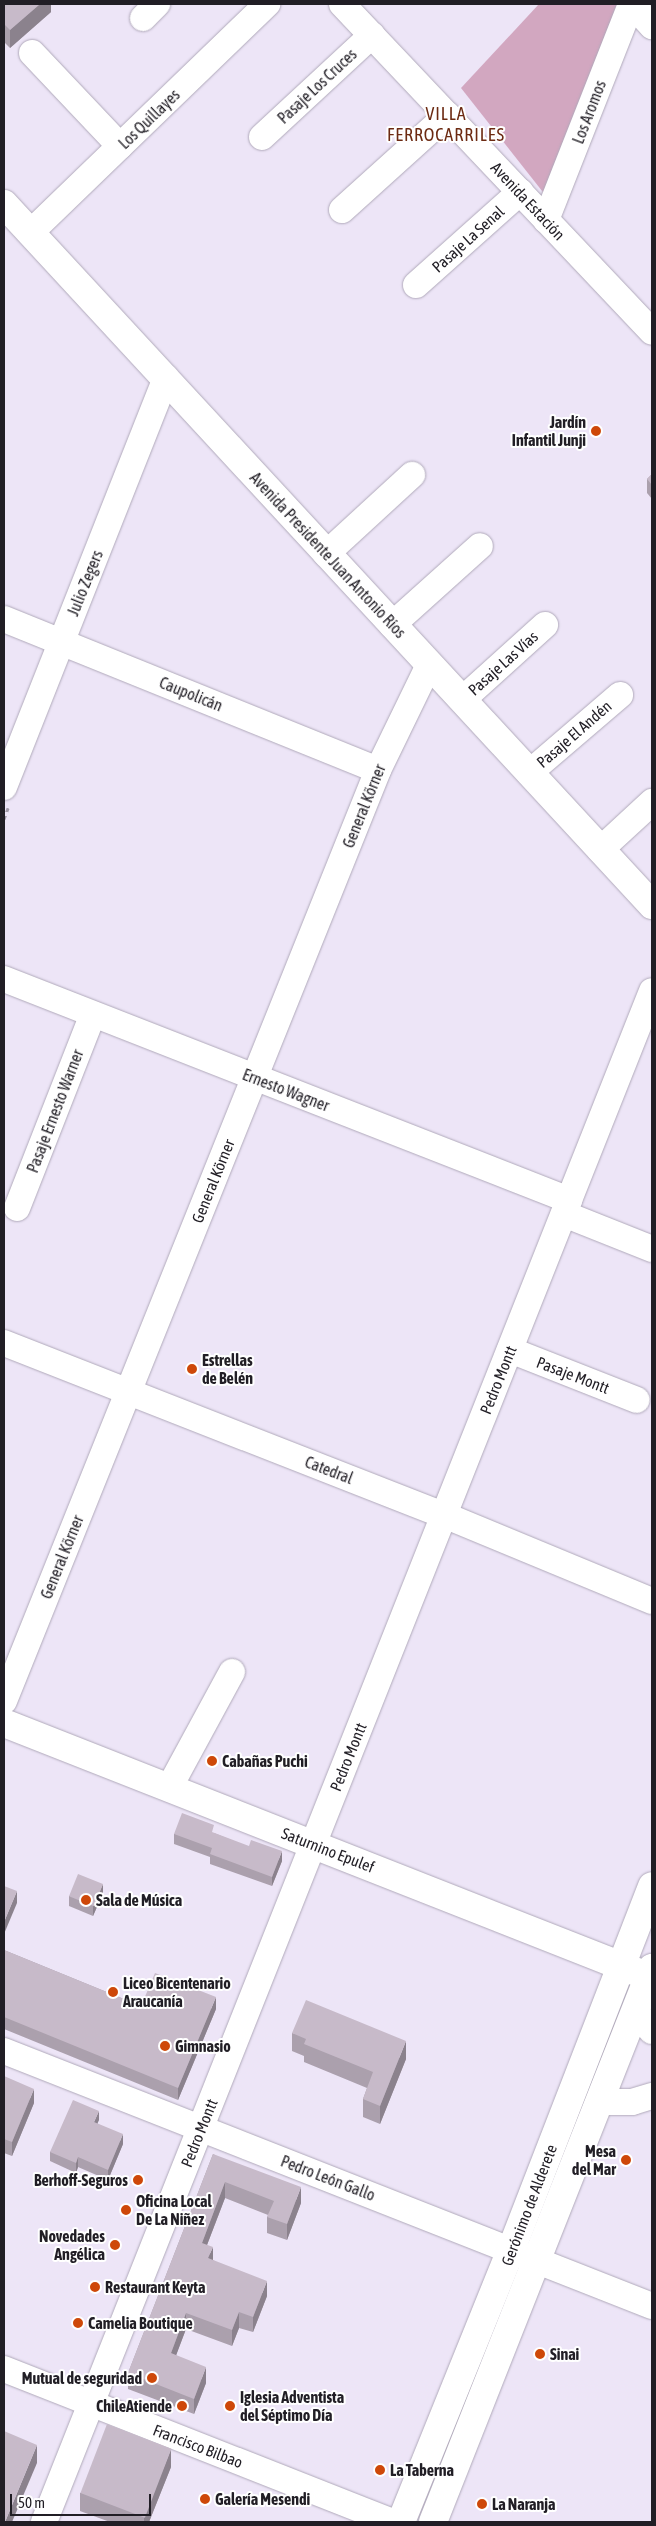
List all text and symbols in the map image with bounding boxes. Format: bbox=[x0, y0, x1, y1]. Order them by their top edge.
street label: Pasaje Los Cruces bbox=[273, 44, 361, 128]
street label: Los Aromos bbox=[568, 78, 610, 146]
street label: Los Quillayes bbox=[114, 85, 184, 153]
district label: VILLA FERROCARRILES bbox=[385, 104, 507, 146]
street label: Avenida Estación bbox=[487, 158, 569, 244]
street label: Pasaje La Senal bbox=[428, 202, 508, 276]
place label: Jardín Infantil Junji bbox=[512, 412, 586, 450]
marker: Jardín Infantil Junji bbox=[590, 425, 602, 437]
street label: Avenida Presidente Juan Antonio Ríos bbox=[246, 468, 410, 642]
street label: Julio Zegers bbox=[63, 547, 107, 619]
street label: Pasaje Las Vías bbox=[464, 627, 542, 699]
street label: Caupolicán bbox=[157, 673, 225, 715]
street label: Pasaje El Andén bbox=[533, 696, 615, 772]
street label: General Körner bbox=[339, 761, 389, 851]
street label: Pasaje Ernesto Warner bbox=[23, 1047, 87, 1175]
street label: Ernesto Wagner bbox=[240, 1065, 332, 1115]
street label: General Körner bbox=[188, 1136, 238, 1226]
street label: Pedro Montt bbox=[476, 1343, 520, 1417]
place label: Estrellas de Belén bbox=[202, 1350, 253, 1388]
street label: Pasaje Montt bbox=[534, 1352, 612, 1398]
marker: Estrellas de Belén bbox=[186, 1363, 198, 1375]
street label: Catedral bbox=[302, 1452, 356, 1488]
street label: General Körner bbox=[37, 1512, 87, 1602]
street label: Pedro Montt bbox=[326, 1720, 370, 1794]
place label: Cabañas Puchi bbox=[222, 1751, 308, 1771]
marker: Cabañas Puchi bbox=[206, 1755, 218, 1767]
street label: Saturnino Epulef bbox=[279, 1823, 377, 1877]
place label: Sala de Música bbox=[96, 1890, 182, 1910]
marker: Sala de Música bbox=[80, 1894, 92, 1906]
place label: Liceo Bicentenario Araucanía bbox=[123, 1973, 231, 2011]
marker: Liceo Bicentenario Araucanía bbox=[107, 1986, 119, 1998]
place label: Gimnasio bbox=[175, 2036, 231, 2056]
marker: Gimnasio bbox=[159, 2040, 171, 2052]
street label: Pedro Montt bbox=[177, 2096, 221, 2170]
place label: Mesa del Mar bbox=[572, 2141, 616, 2179]
street label: Gerónimo de Alderete bbox=[497, 2142, 561, 2268]
street label: Pedro León Gallo bbox=[278, 2151, 378, 2205]
marker: Mesa del Mar bbox=[620, 2154, 632, 2166]
place label: Berhoff-Seguros bbox=[34, 2170, 128, 2190]
marker: Berhoff-Seguros bbox=[132, 2174, 144, 2186]
place label: Oficina Local De La Niñez bbox=[136, 2191, 212, 2229]
marker: Oficina Local De La Niñez bbox=[120, 2204, 132, 2216]
place label: Novedades Angélica bbox=[39, 2226, 105, 2264]
marker: Novedades Angélica bbox=[109, 2239, 121, 2251]
place label: Restaurant Keyta bbox=[105, 2277, 205, 2297]
marker: Restaurant Keyta bbox=[89, 2281, 101, 2293]
place label: Camelia Boutique bbox=[88, 2313, 193, 2333]
marker: Camelia Boutique bbox=[72, 2317, 84, 2329]
place label: Sinai bbox=[550, 2344, 579, 2364]
marker: Sinai bbox=[534, 2348, 546, 2360]
place label: Mutual de seguridad bbox=[22, 2368, 142, 2388]
marker: Mutual de seguridad bbox=[146, 2372, 158, 2384]
place label: Iglesia Adventista del Séptimo Día bbox=[240, 2387, 344, 2425]
place label: ChileAtiende bbox=[96, 2396, 172, 2416]
marker: ChileAtiende bbox=[176, 2400, 188, 2412]
marker: Iglesia Adventista del Séptimo Día bbox=[224, 2400, 236, 2412]
street label: Francisco Bilbao bbox=[150, 2420, 246, 2472]
place label: La Taberna bbox=[390, 2460, 454, 2480]
marker: La Taberna bbox=[374, 2464, 386, 2476]
scale bar bbox=[12, 2484, 154, 2516]
place label: Galería Mesendi bbox=[215, 2489, 310, 2509]
marker: Galería Mesendi bbox=[199, 2493, 211, 2505]
text: 50 m bbox=[18, 2494, 45, 2511]
place label: La Naranja bbox=[492, 2494, 555, 2514]
marker: La Naranja bbox=[476, 2498, 488, 2510]

